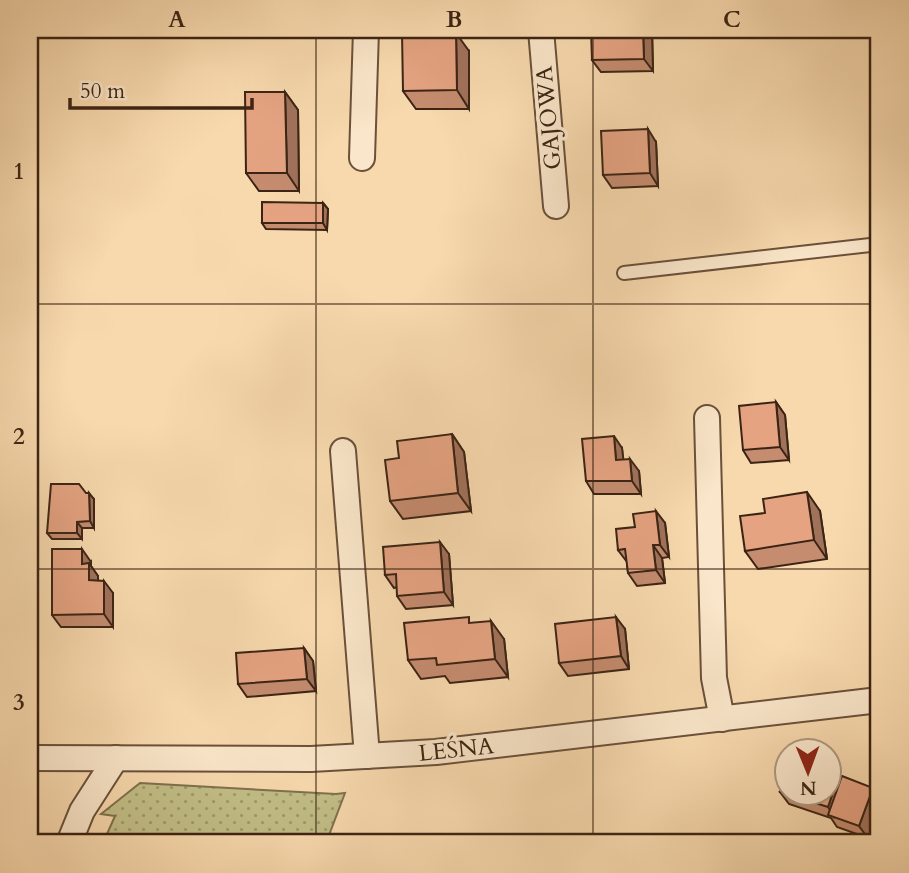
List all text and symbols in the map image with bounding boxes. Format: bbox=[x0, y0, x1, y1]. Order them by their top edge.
text: A bbox=[168, 4, 186, 35]
text: B bbox=[446, 4, 462, 35]
text: C bbox=[723, 4, 741, 35]
street label: GAJOWA bbox=[528, 64, 568, 171]
scale bar bbox=[70, 66, 252, 110]
text: 50 m bbox=[80, 77, 125, 106]
text: 1 bbox=[13, 156, 25, 187]
text: 2 bbox=[13, 421, 25, 452]
text: 3 bbox=[13, 687, 25, 718]
street label: LEŚNA bbox=[417, 729, 496, 769]
north arrow bbox=[772, 736, 842, 806]
text: N bbox=[799, 775, 817, 801]

